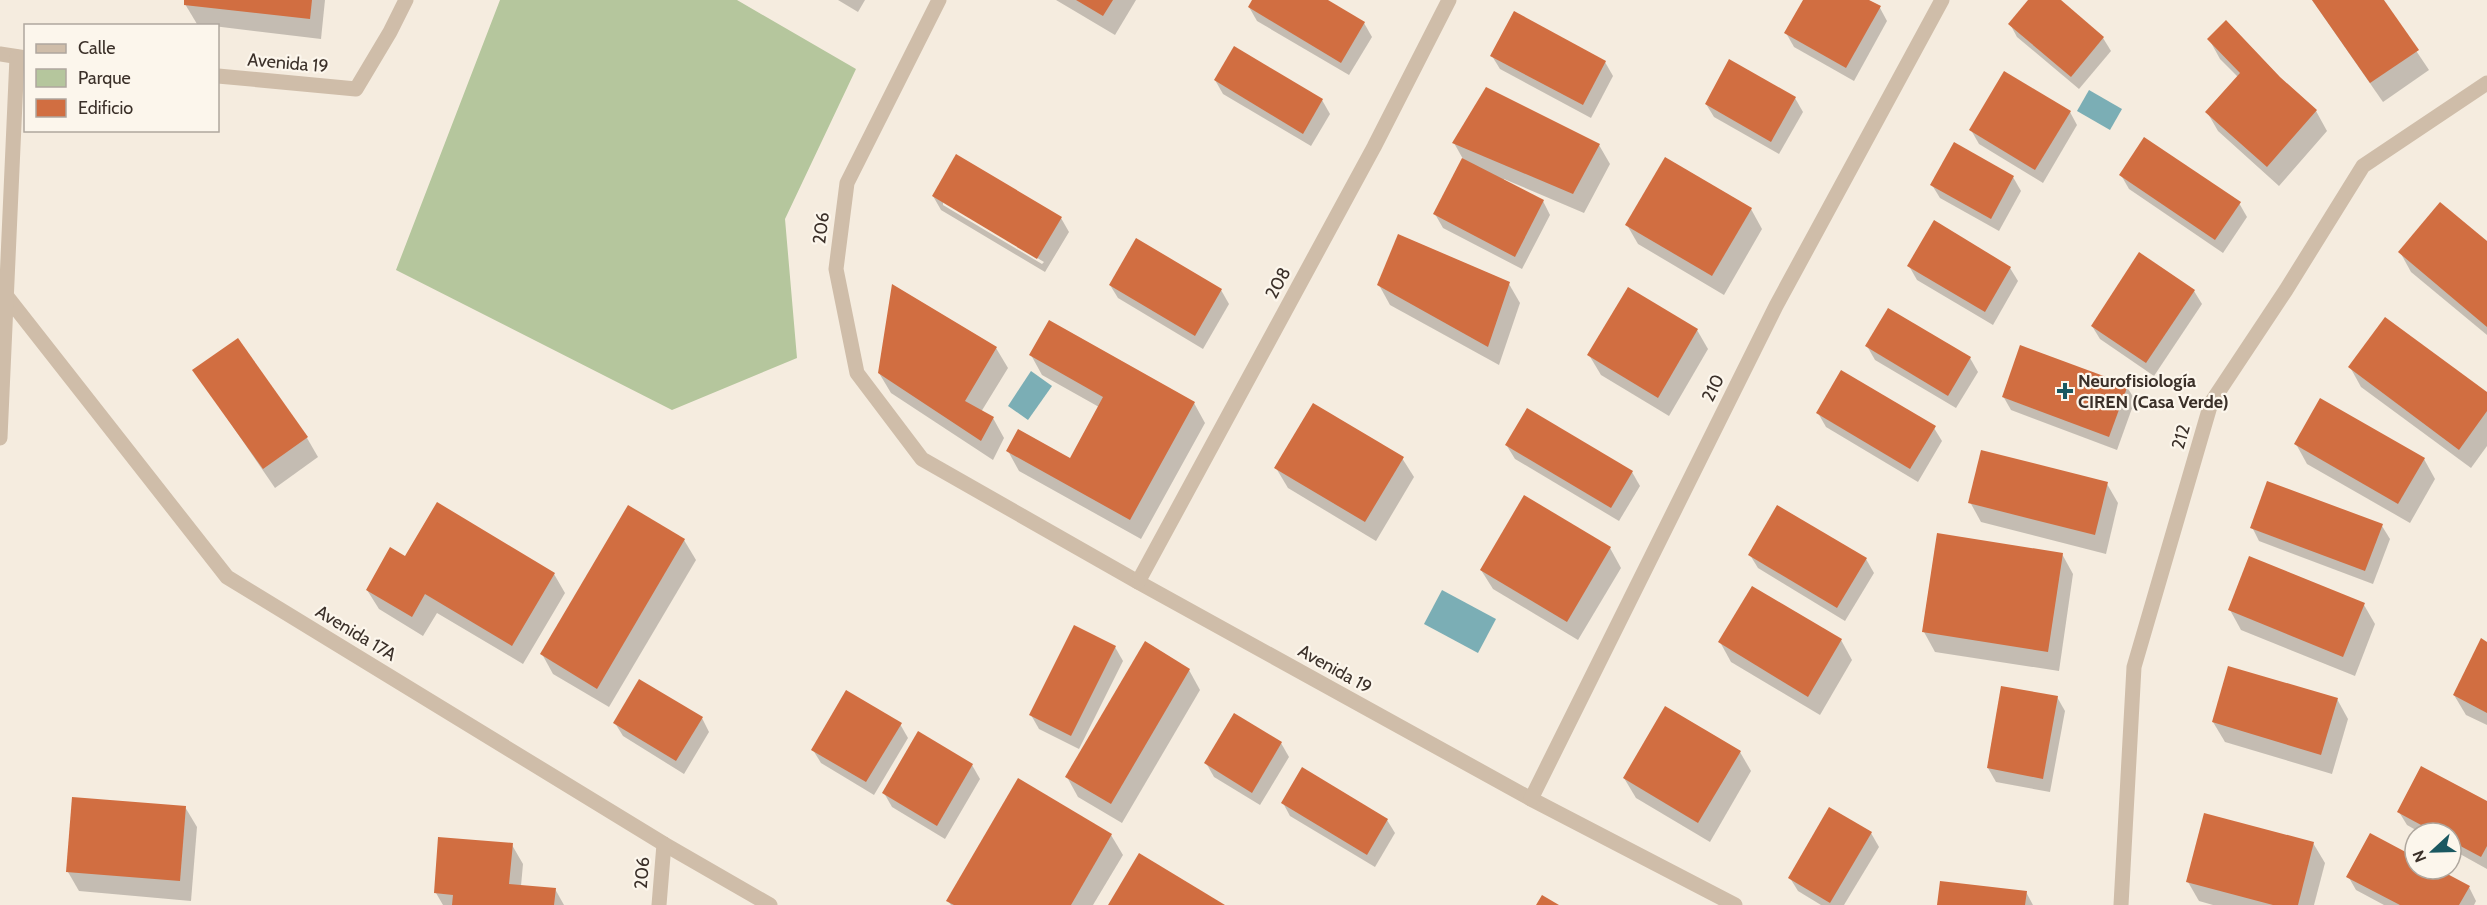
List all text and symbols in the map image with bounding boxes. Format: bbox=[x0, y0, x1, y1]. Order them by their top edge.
legend bbox=[24, 24, 219, 132]
text: Calle bbox=[78, 37, 115, 59]
street label: Avenida 19 bbox=[247, 49, 329, 77]
text: Parque bbox=[78, 67, 131, 89]
text: Edificio bbox=[78, 97, 133, 119]
street label: 206 bbox=[808, 211, 834, 245]
street label: 208 bbox=[1261, 263, 1295, 303]
place label: Neurofisiología CIREN (Casa Verde) bbox=[2078, 370, 2229, 413]
street label: 210 bbox=[1697, 371, 1729, 405]
marker: Neurofisiología CIREN (Casa Verde) bbox=[2056, 382, 2074, 400]
street label: 212 bbox=[2167, 422, 2195, 452]
street label: Avenida 17A bbox=[312, 600, 400, 666]
street label: Avenida 19 bbox=[1294, 640, 1376, 698]
north arrow bbox=[2403, 821, 2463, 881]
text: N bbox=[2409, 848, 2430, 865]
street label: 206 bbox=[630, 856, 654, 890]

